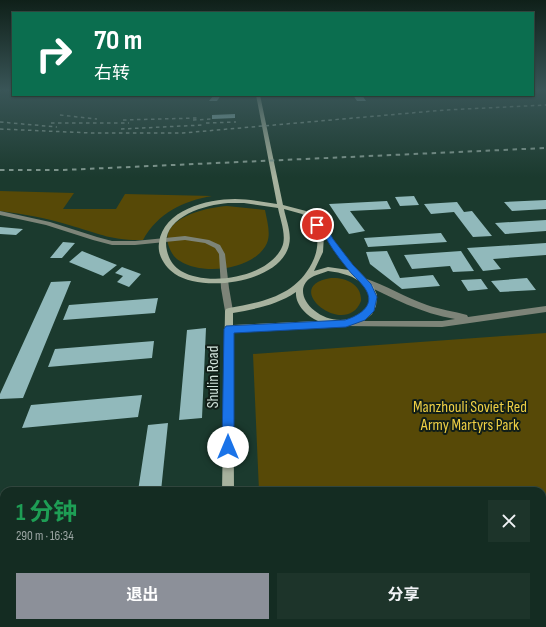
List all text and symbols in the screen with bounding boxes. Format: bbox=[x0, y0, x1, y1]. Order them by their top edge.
text: 70 m bbox=[94, 24, 142, 57]
icon: right bbox=[28, 28, 80, 80]
text: 右转 bbox=[94, 63, 130, 84]
pin bbox=[300, 208, 334, 242]
icon: arrive bbox=[306, 214, 328, 236]
street label: Shulin Road bbox=[204, 346, 223, 408]
park label: Manzhouli Soviet Red Army Martyrs Park bbox=[413, 398, 527, 435]
position arrow bbox=[207, 426, 249, 468]
text: 1 分钟 bbox=[16, 498, 77, 527]
button: close bbox=[488, 500, 530, 542]
text: 290 m · 16:34 bbox=[16, 528, 74, 544]
button: 退出 bbox=[16, 573, 269, 619]
button: 分享 bbox=[277, 573, 530, 619]

